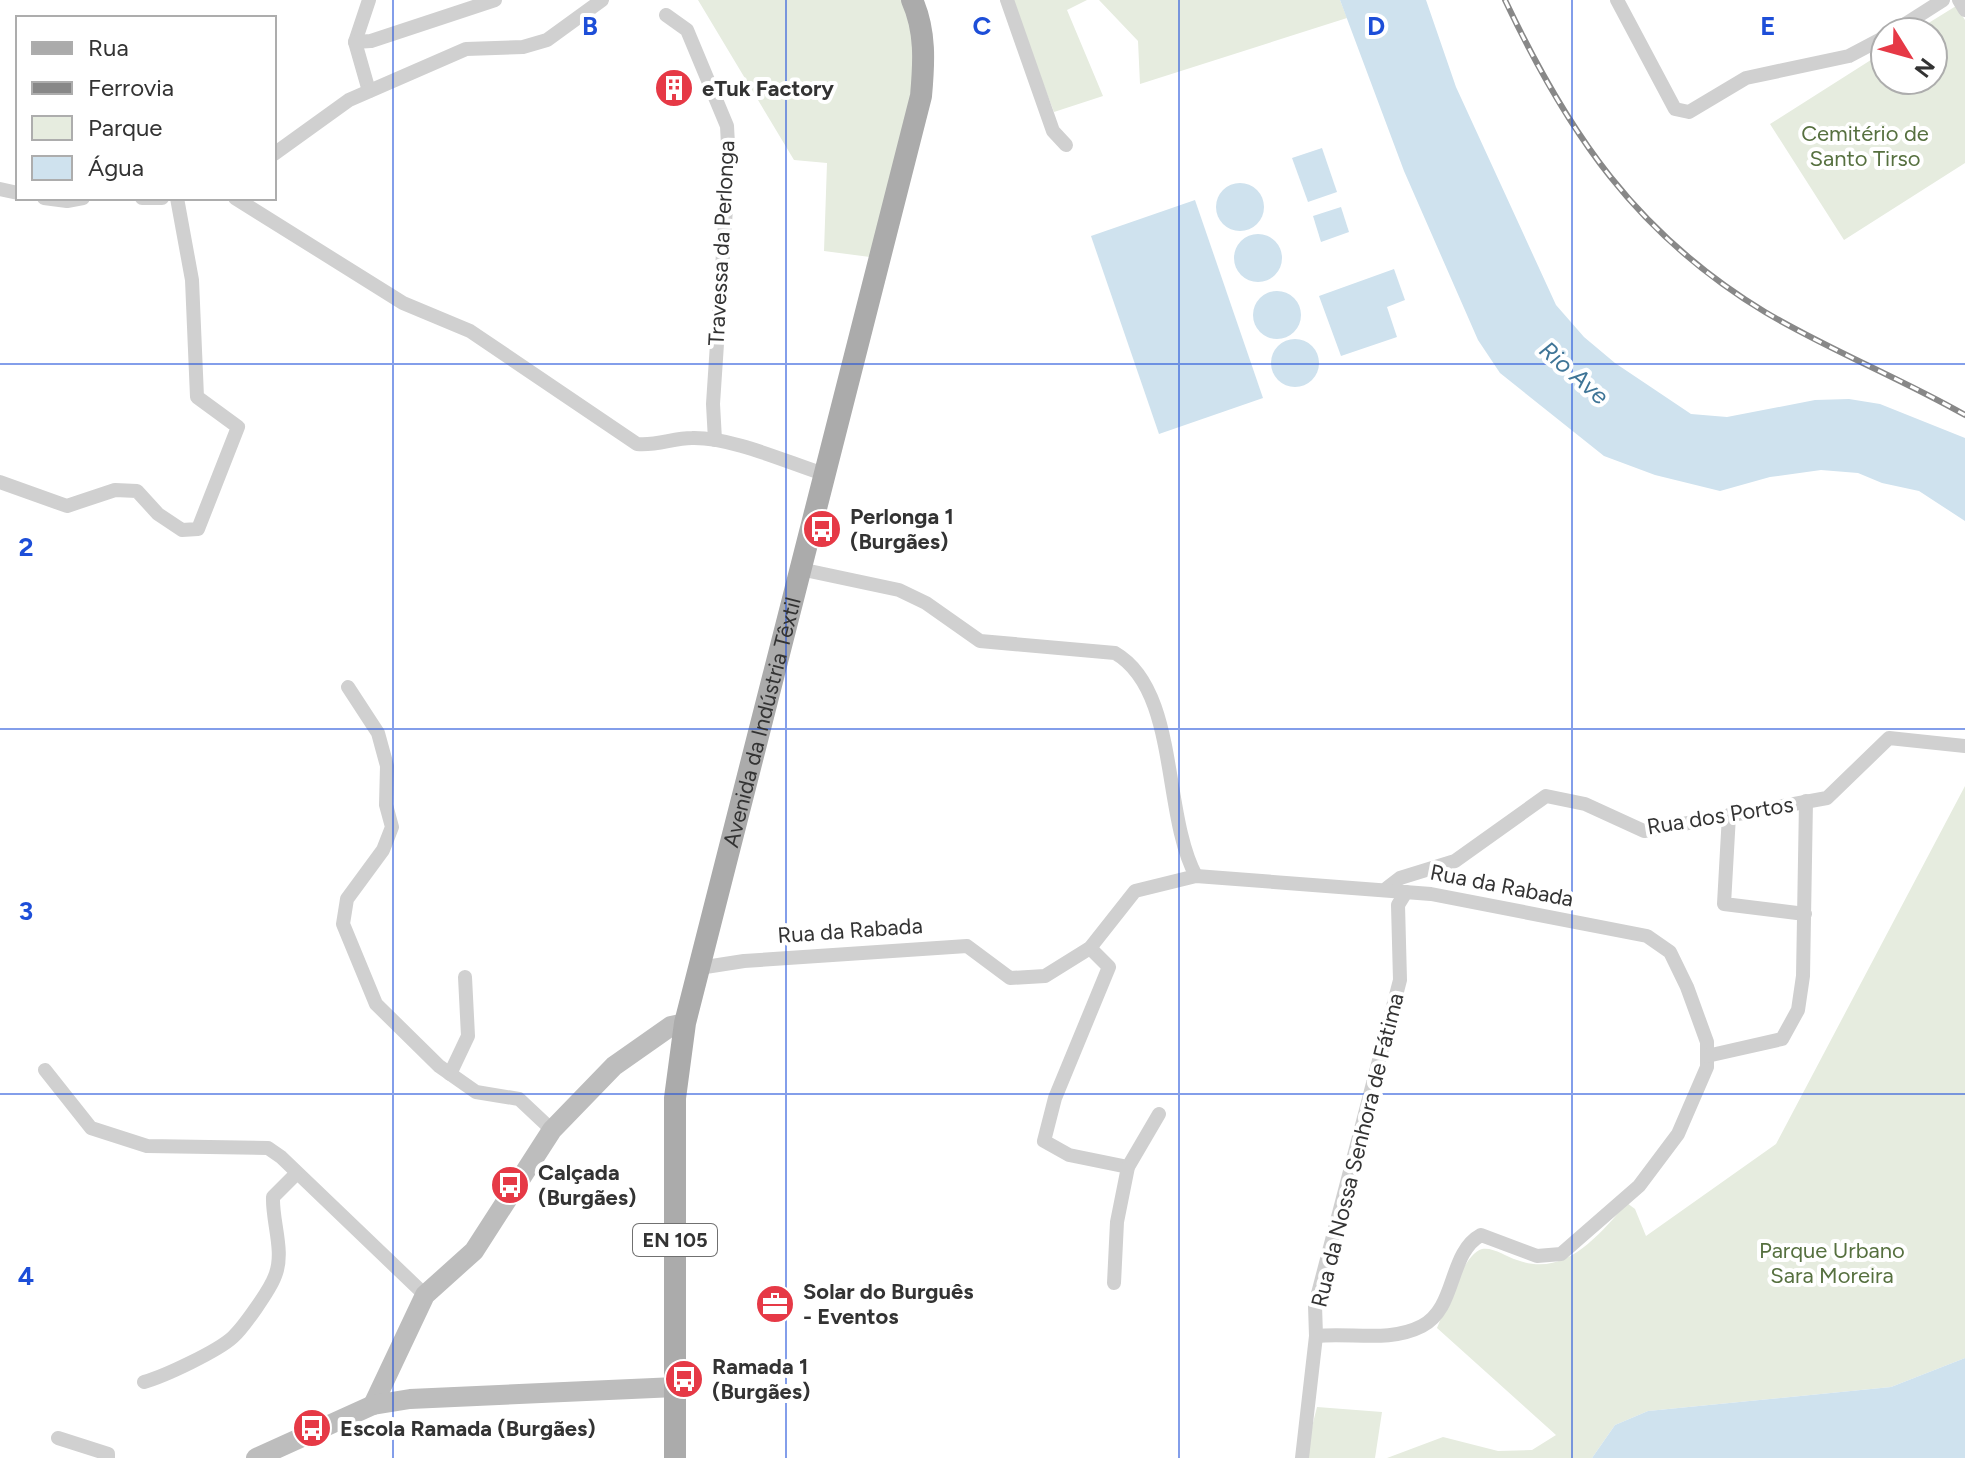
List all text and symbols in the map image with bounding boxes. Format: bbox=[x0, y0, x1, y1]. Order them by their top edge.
text: B bbox=[582, 10, 598, 42]
text: C bbox=[973, 10, 992, 42]
text: D bbox=[1367, 10, 1385, 42]
text: E bbox=[1760, 10, 1776, 42]
legend bbox=[16, 16, 276, 200]
north arrow bbox=[1869, 16, 1949, 96]
text: Rua bbox=[88, 33, 129, 62]
text: N bbox=[1909, 53, 1940, 83]
building icon: eTuk Factory bbox=[653, 67, 695, 109]
text: Ferrovia bbox=[88, 73, 174, 102]
place label: eTuk Factory bbox=[702, 75, 834, 102]
text: Parque bbox=[88, 113, 162, 142]
park label: Cemitério de Santo Tirso bbox=[1801, 120, 1929, 172]
street label: Travessa da Perlonga bbox=[703, 140, 740, 346]
text: Água bbox=[88, 153, 144, 182]
water label: Rio Ave bbox=[1534, 335, 1615, 410]
place label: Perlonga 1 (Burgães) bbox=[850, 503, 954, 555]
bus stop icon: Perlonga 1 (Burgães) bbox=[801, 508, 843, 550]
text: 2 bbox=[18, 531, 34, 563]
street label: Avenida da Indústria Têxtil bbox=[717, 594, 807, 850]
street label: Rua dos Portos bbox=[1645, 791, 1795, 840]
street label: Rua da Rabada bbox=[1428, 858, 1576, 913]
text: 3 bbox=[19, 895, 33, 927]
street label: Rua da Rabada bbox=[777, 912, 924, 949]
street label: Rua da Nossa Senhora de Fátima bbox=[1305, 990, 1410, 1310]
place label: Calçada (Burgães) bbox=[538, 1159, 636, 1211]
bus stop icon: Calçada (Burgães) bbox=[489, 1164, 531, 1206]
road number: EN 105 bbox=[633, 1224, 717, 1256]
park label: Parque Urbano Sara Moreira bbox=[1759, 1237, 1905, 1289]
text: 4 bbox=[18, 1260, 34, 1292]
place label: Solar do Burguês - Eventos bbox=[803, 1278, 973, 1330]
office icon: Solar do Burguês - Eventos bbox=[754, 1283, 796, 1325]
place label: Ramada 1 (Burgães) bbox=[712, 1353, 810, 1405]
bus stop icon: Ramada 1 (Burgães) bbox=[663, 1358, 705, 1400]
bus stop icon: Escola Ramada (Burgães) bbox=[291, 1407, 333, 1449]
place label: Escola Ramada (Burgães) bbox=[340, 1415, 596, 1442]

